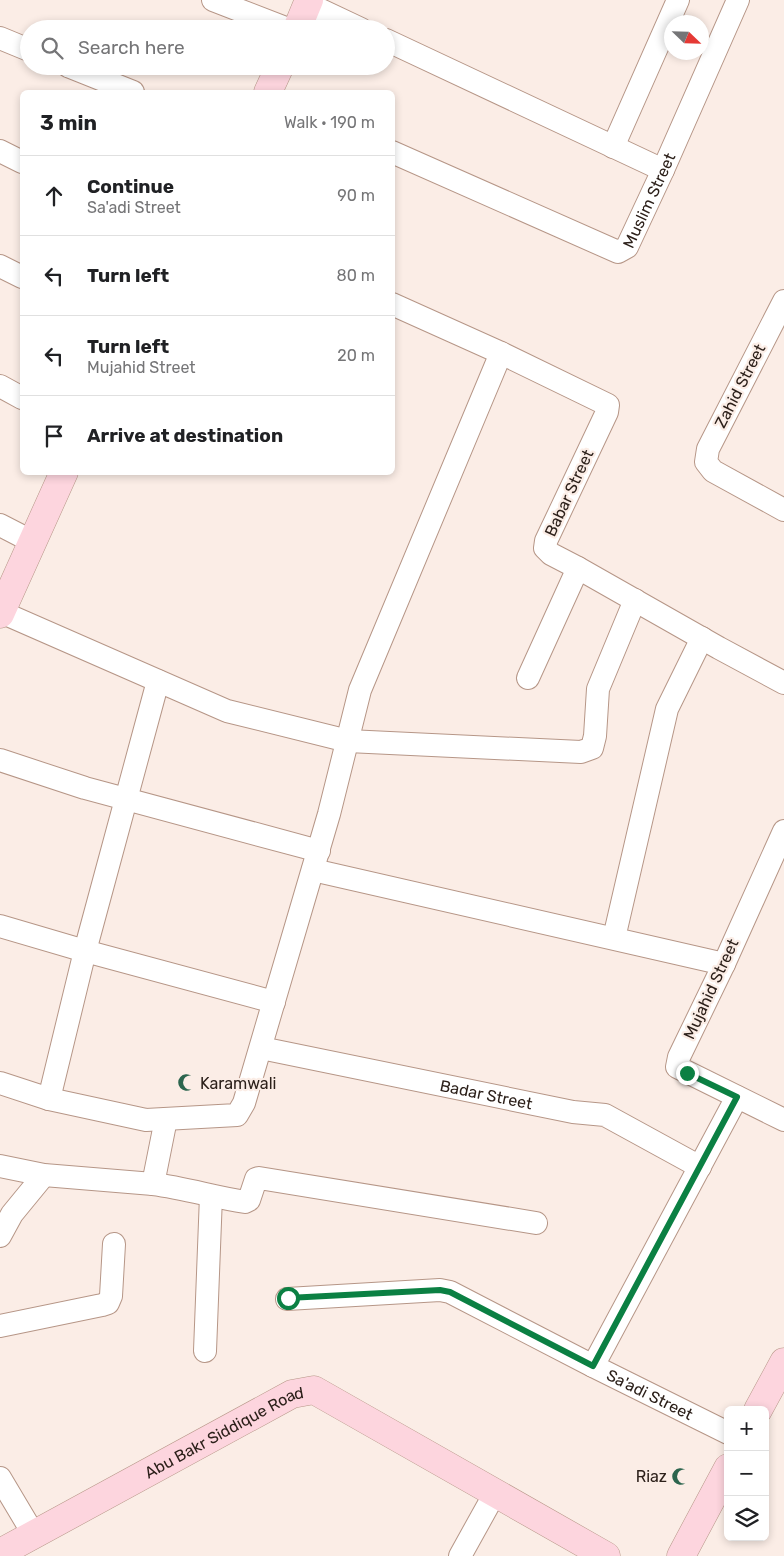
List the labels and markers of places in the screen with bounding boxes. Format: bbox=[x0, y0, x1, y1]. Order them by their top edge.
mosque icon: Karamwali bbox=[176, 1073, 196, 1093]
place label: Karamwali bbox=[200, 1074, 276, 1093]
mosque icon: Riaz bbox=[671, 1466, 691, 1486]
place label: Riaz bbox=[636, 1467, 667, 1486]

